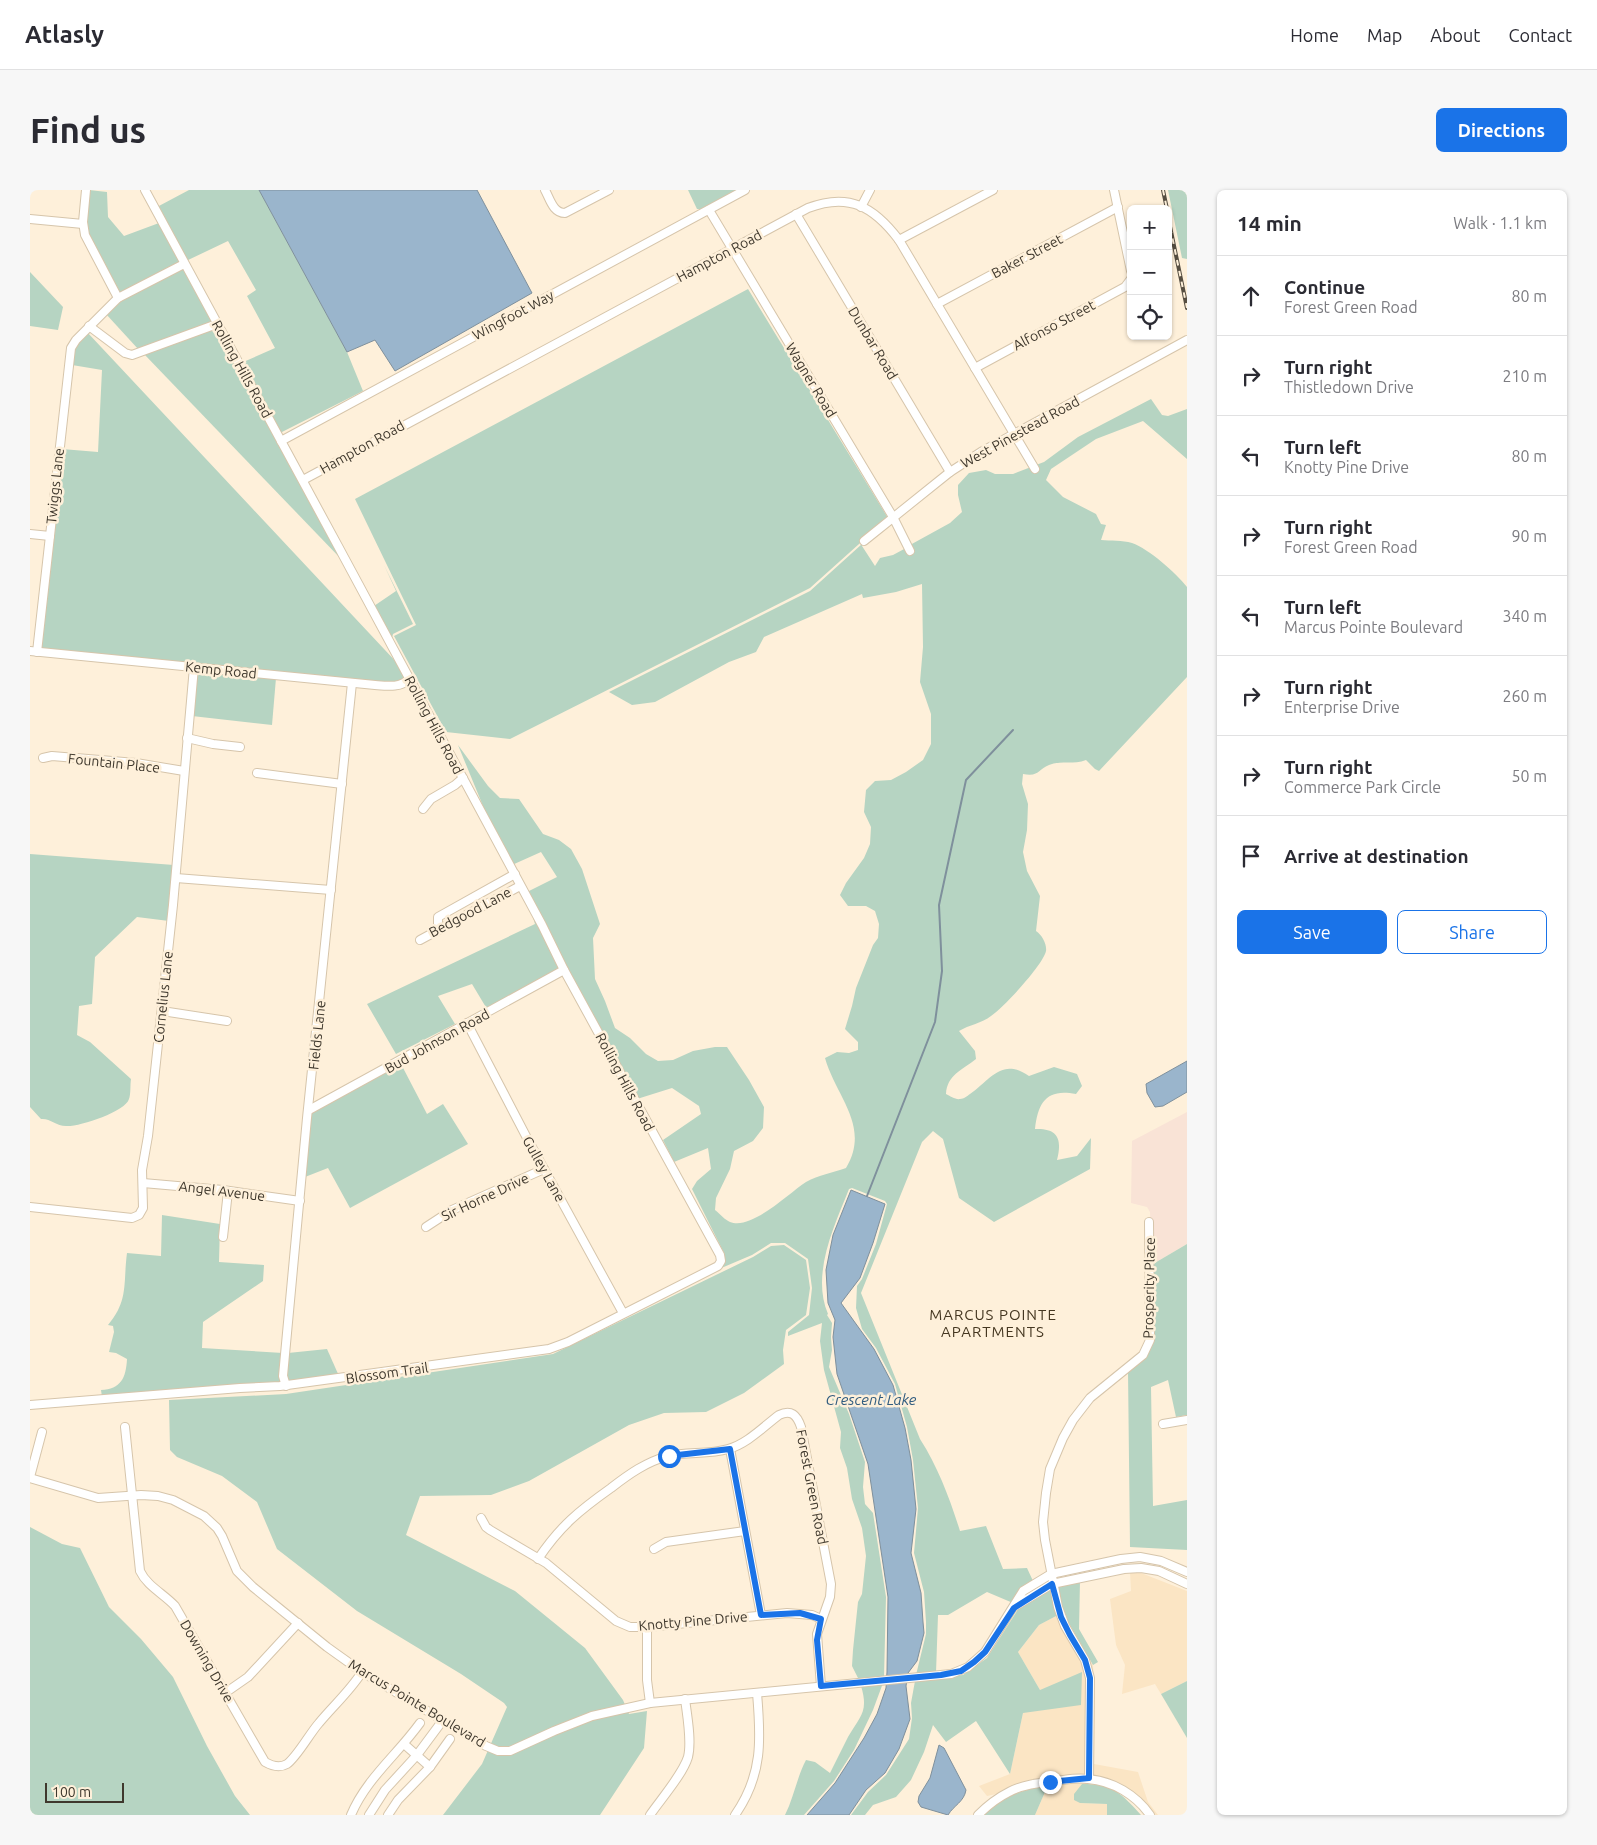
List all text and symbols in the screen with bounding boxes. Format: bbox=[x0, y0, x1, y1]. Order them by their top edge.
text: Atlasly bbox=[25, 21, 104, 48]
text: Home bbox=[1290, 25, 1339, 45]
text: Map bbox=[1367, 25, 1402, 45]
text: About bbox=[1430, 25, 1480, 45]
text: Contact bbox=[1508, 25, 1572, 45]
button: Directions bbox=[1436, 108, 1567, 152]
text: Find us bbox=[30, 110, 146, 150]
map controls bbox=[1127, 205, 1172, 340]
button: + bbox=[1127, 205, 1172, 250]
text: 14 min bbox=[1237, 211, 1302, 235]
text: Walk · 1.1 km bbox=[1453, 214, 1547, 232]
street label: Hampton Road bbox=[674, 227, 764, 285]
street label: Baker Street bbox=[989, 230, 1066, 281]
button: − bbox=[1127, 250, 1172, 295]
text: Continue bbox=[1284, 276, 1365, 298]
icon: ahead bbox=[1237, 282, 1265, 310]
street label: Wingfoot Way bbox=[470, 287, 557, 343]
text: 80 m bbox=[1511, 287, 1547, 305]
button: locate bbox=[1127, 295, 1172, 340]
street label: Alfonso Street bbox=[1010, 296, 1098, 353]
text: Forest Green Road bbox=[1284, 298, 1418, 316]
street label: Dunbar Road bbox=[845, 304, 901, 382]
street label: Rolling Hills Road bbox=[209, 317, 275, 421]
street label: Wagner Road bbox=[782, 340, 840, 420]
text: Turn right bbox=[1284, 356, 1372, 378]
icon: right bbox=[1237, 362, 1265, 390]
text: 210 m bbox=[1502, 367, 1547, 385]
text: Thistledown Drive bbox=[1284, 378, 1414, 396]
street label: West Pinestead Road bbox=[958, 393, 1082, 471]
street label: Hampton Road bbox=[317, 417, 407, 477]
text: Turn left bbox=[1284, 436, 1362, 458]
icon: left bbox=[1237, 442, 1265, 470]
street label: Twiggs Lane bbox=[43, 447, 67, 525]
text: 80 m bbox=[1511, 447, 1547, 465]
text: Knotty Pine Drive bbox=[1284, 458, 1409, 476]
text: Turn right bbox=[1284, 516, 1372, 538]
icon: right bbox=[1237, 522, 1265, 550]
text: 90 m bbox=[1511, 527, 1547, 545]
text: Forest Green Road bbox=[1284, 538, 1418, 556]
text: Turn left bbox=[1284, 596, 1362, 618]
icon: left bbox=[1237, 602, 1265, 630]
text: 340 m bbox=[1502, 607, 1547, 625]
text: Marcus Pointe Boulevard bbox=[1284, 618, 1463, 636]
street label: Kemp Road bbox=[184, 658, 258, 682]
street label: Rolling Hills Road bbox=[401, 673, 467, 777]
text: Turn right bbox=[1284, 676, 1372, 698]
icon: right bbox=[1237, 682, 1265, 710]
text: 260 m bbox=[1502, 687, 1547, 705]
text: Enterprise Drive bbox=[1284, 698, 1400, 716]
street label: Fountain Place bbox=[67, 750, 161, 776]
text: Turn right bbox=[1284, 756, 1372, 778]
icon: right bbox=[1237, 762, 1265, 790]
text: 50 m bbox=[1511, 767, 1547, 785]
text: Commerce Park Circle bbox=[1284, 778, 1441, 796]
icon: arrive bbox=[1237, 842, 1265, 870]
text: Arrive at destination bbox=[1284, 845, 1469, 867]
street label: Bedgood Lane bbox=[426, 884, 514, 940]
button: Save bbox=[1237, 910, 1387, 954]
button: Share bbox=[1397, 910, 1547, 954]
street label: Cornelius Lane bbox=[150, 950, 176, 1044]
street label: Fields Lane bbox=[305, 1000, 329, 1070]
street label: Bud Johnson Road bbox=[382, 1006, 492, 1076]
street label: Rolling Hills Road bbox=[592, 1030, 658, 1134]
street label: Gulley Lane bbox=[519, 1133, 569, 1205]
street label: Sir Horne Drive bbox=[439, 1170, 531, 1224]
street label: Angel Avenue bbox=[178, 1178, 266, 1204]
street label: Prosperity Place bbox=[1140, 1237, 1158, 1339]
district label: MARCUS POINTE APARTMENTS bbox=[929, 1306, 1057, 1340]
street label: Blossom Trail bbox=[345, 1359, 430, 1387]
water label: Crescent Lake bbox=[826, 1391, 917, 1408]
street label: Forest Green Road bbox=[793, 1428, 831, 1546]
route start bbox=[658, 1445, 681, 1468]
street label: Knotty Pine Drive bbox=[638, 1608, 748, 1634]
street label: Downing Drive bbox=[177, 1617, 237, 1705]
street label: Marcus Pointe Boulevard bbox=[346, 1656, 488, 1750]
route end bbox=[1039, 1771, 1062, 1794]
scale bar bbox=[45, 1780, 124, 1803]
text: 100 m bbox=[52, 1784, 91, 1800]

